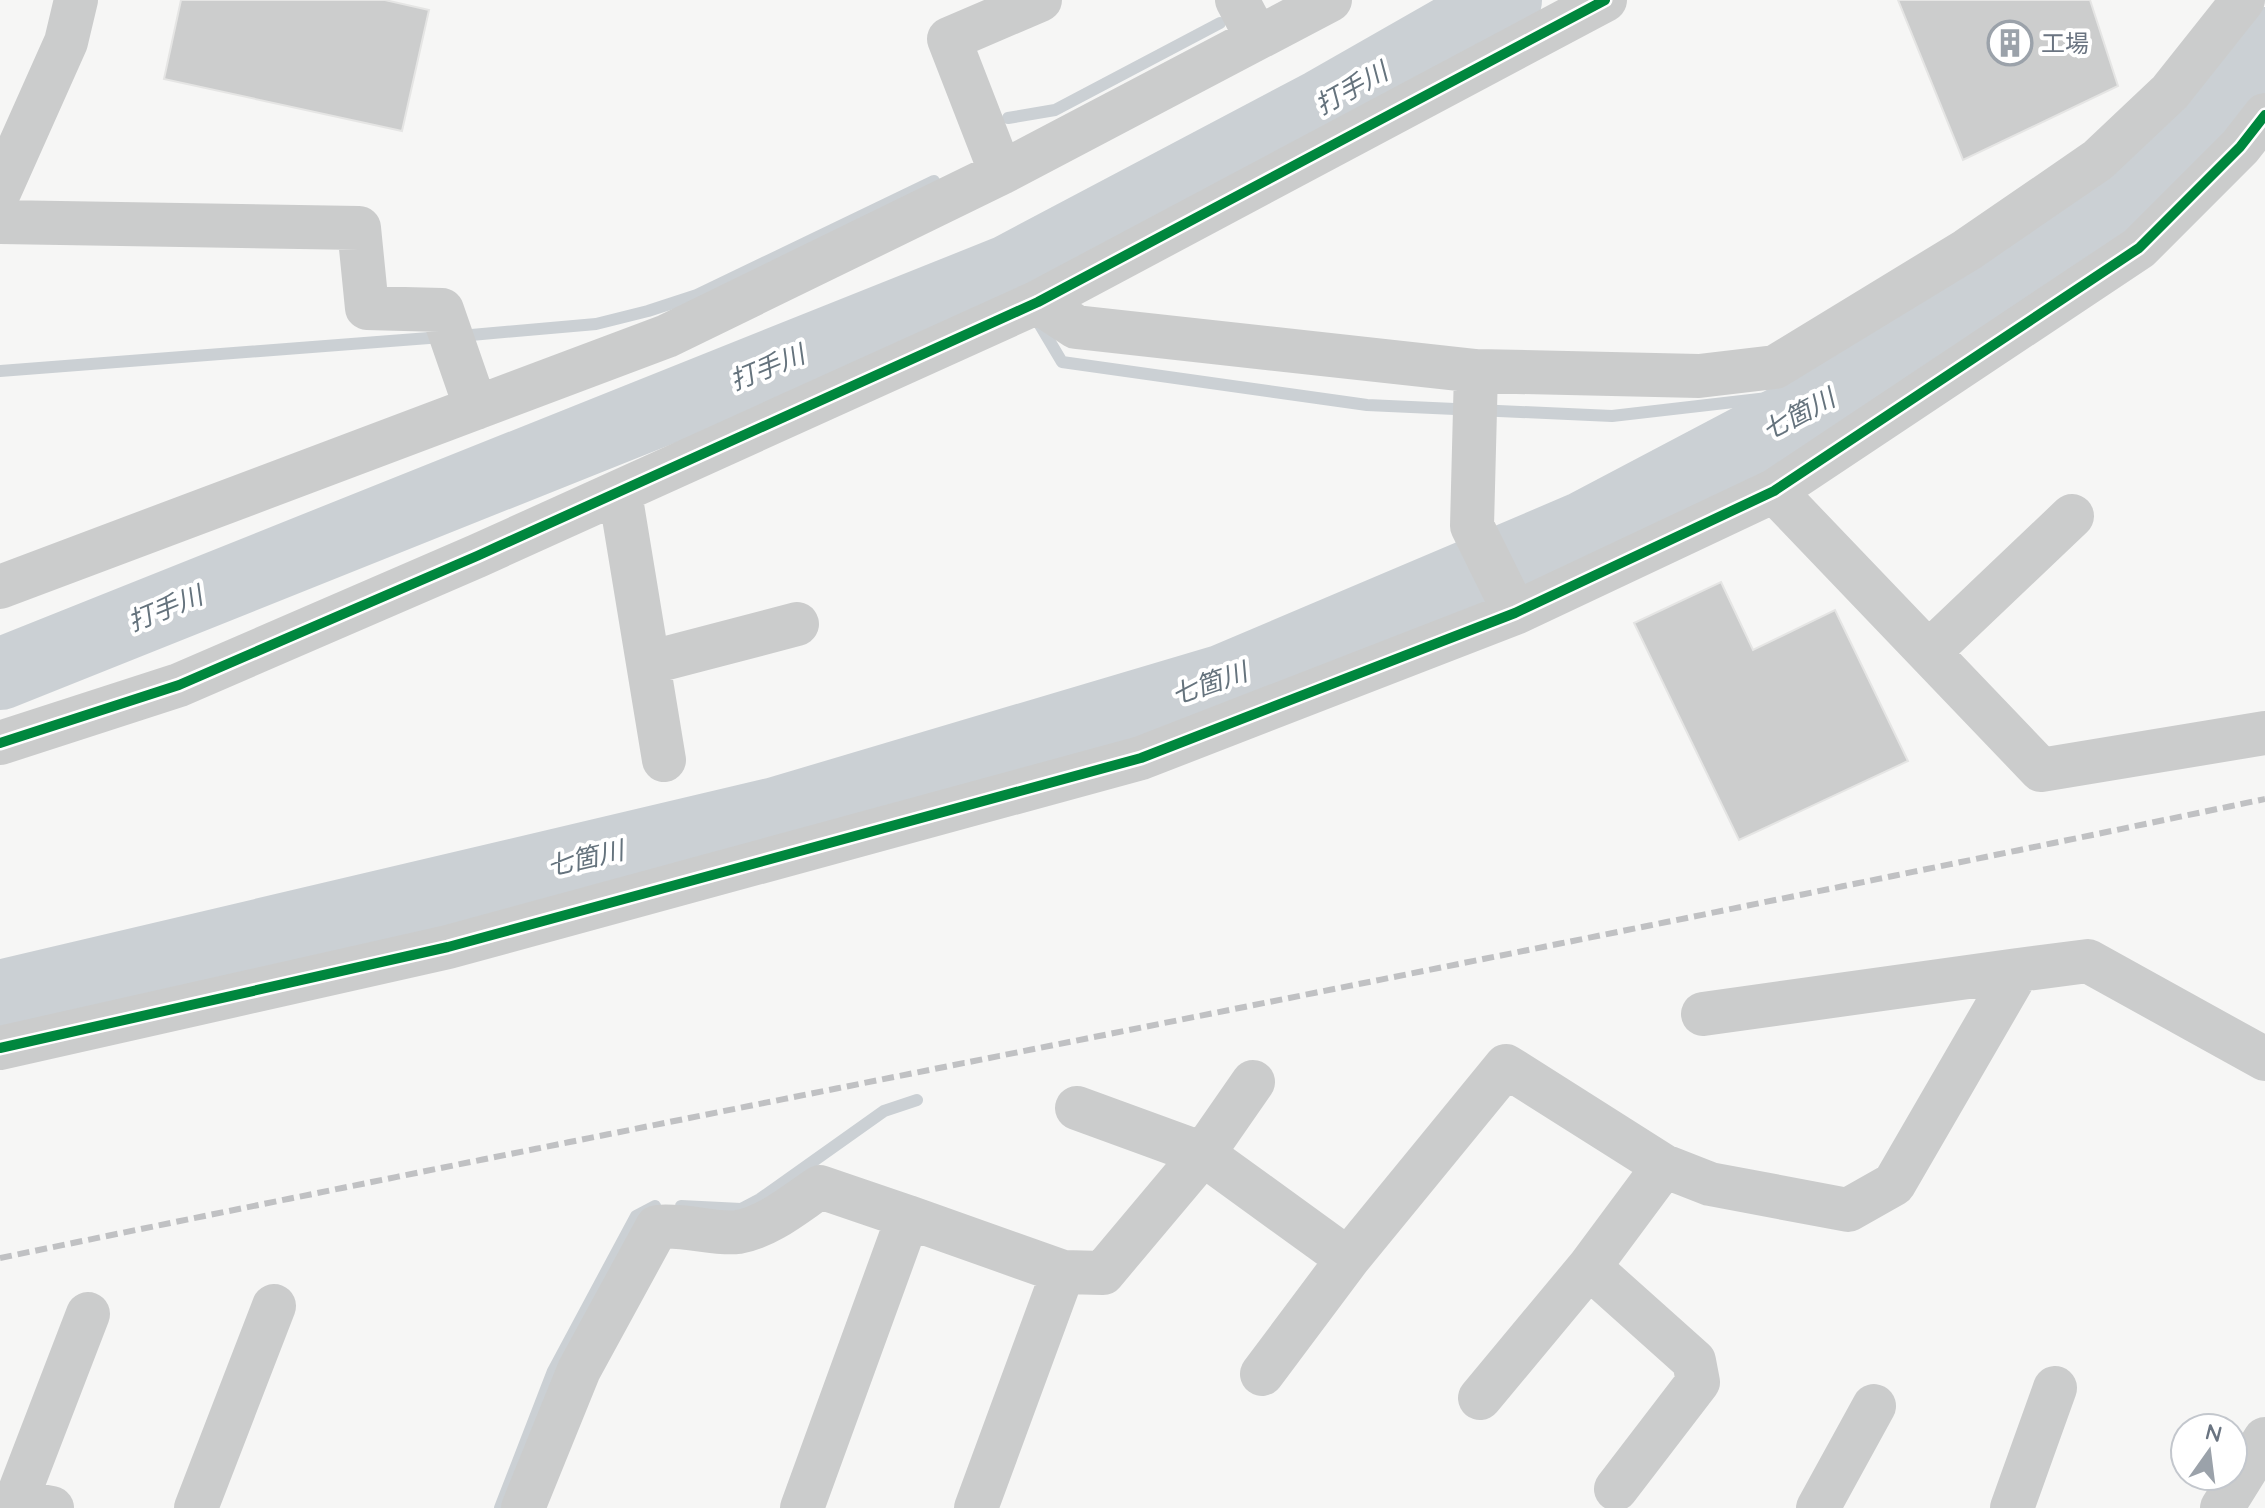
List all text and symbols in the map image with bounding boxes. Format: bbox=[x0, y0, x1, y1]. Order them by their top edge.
building icon: 工場 bbox=[1986, 19, 2034, 67]
place label: 工場 bbox=[2041, 28, 2089, 58]
water label: 打手川 bbox=[1309, 53, 1396, 121]
water label: 打手川 bbox=[725, 336, 812, 397]
water label: 七箇川 bbox=[1756, 380, 1843, 447]
water label: 打手川 bbox=[123, 577, 210, 638]
water label: 七箇川 bbox=[1167, 654, 1254, 711]
water label: 七箇川 bbox=[543, 832, 630, 883]
north arrow bbox=[2169, 1412, 2249, 1492]
text: N bbox=[2203, 1417, 2225, 1448]

